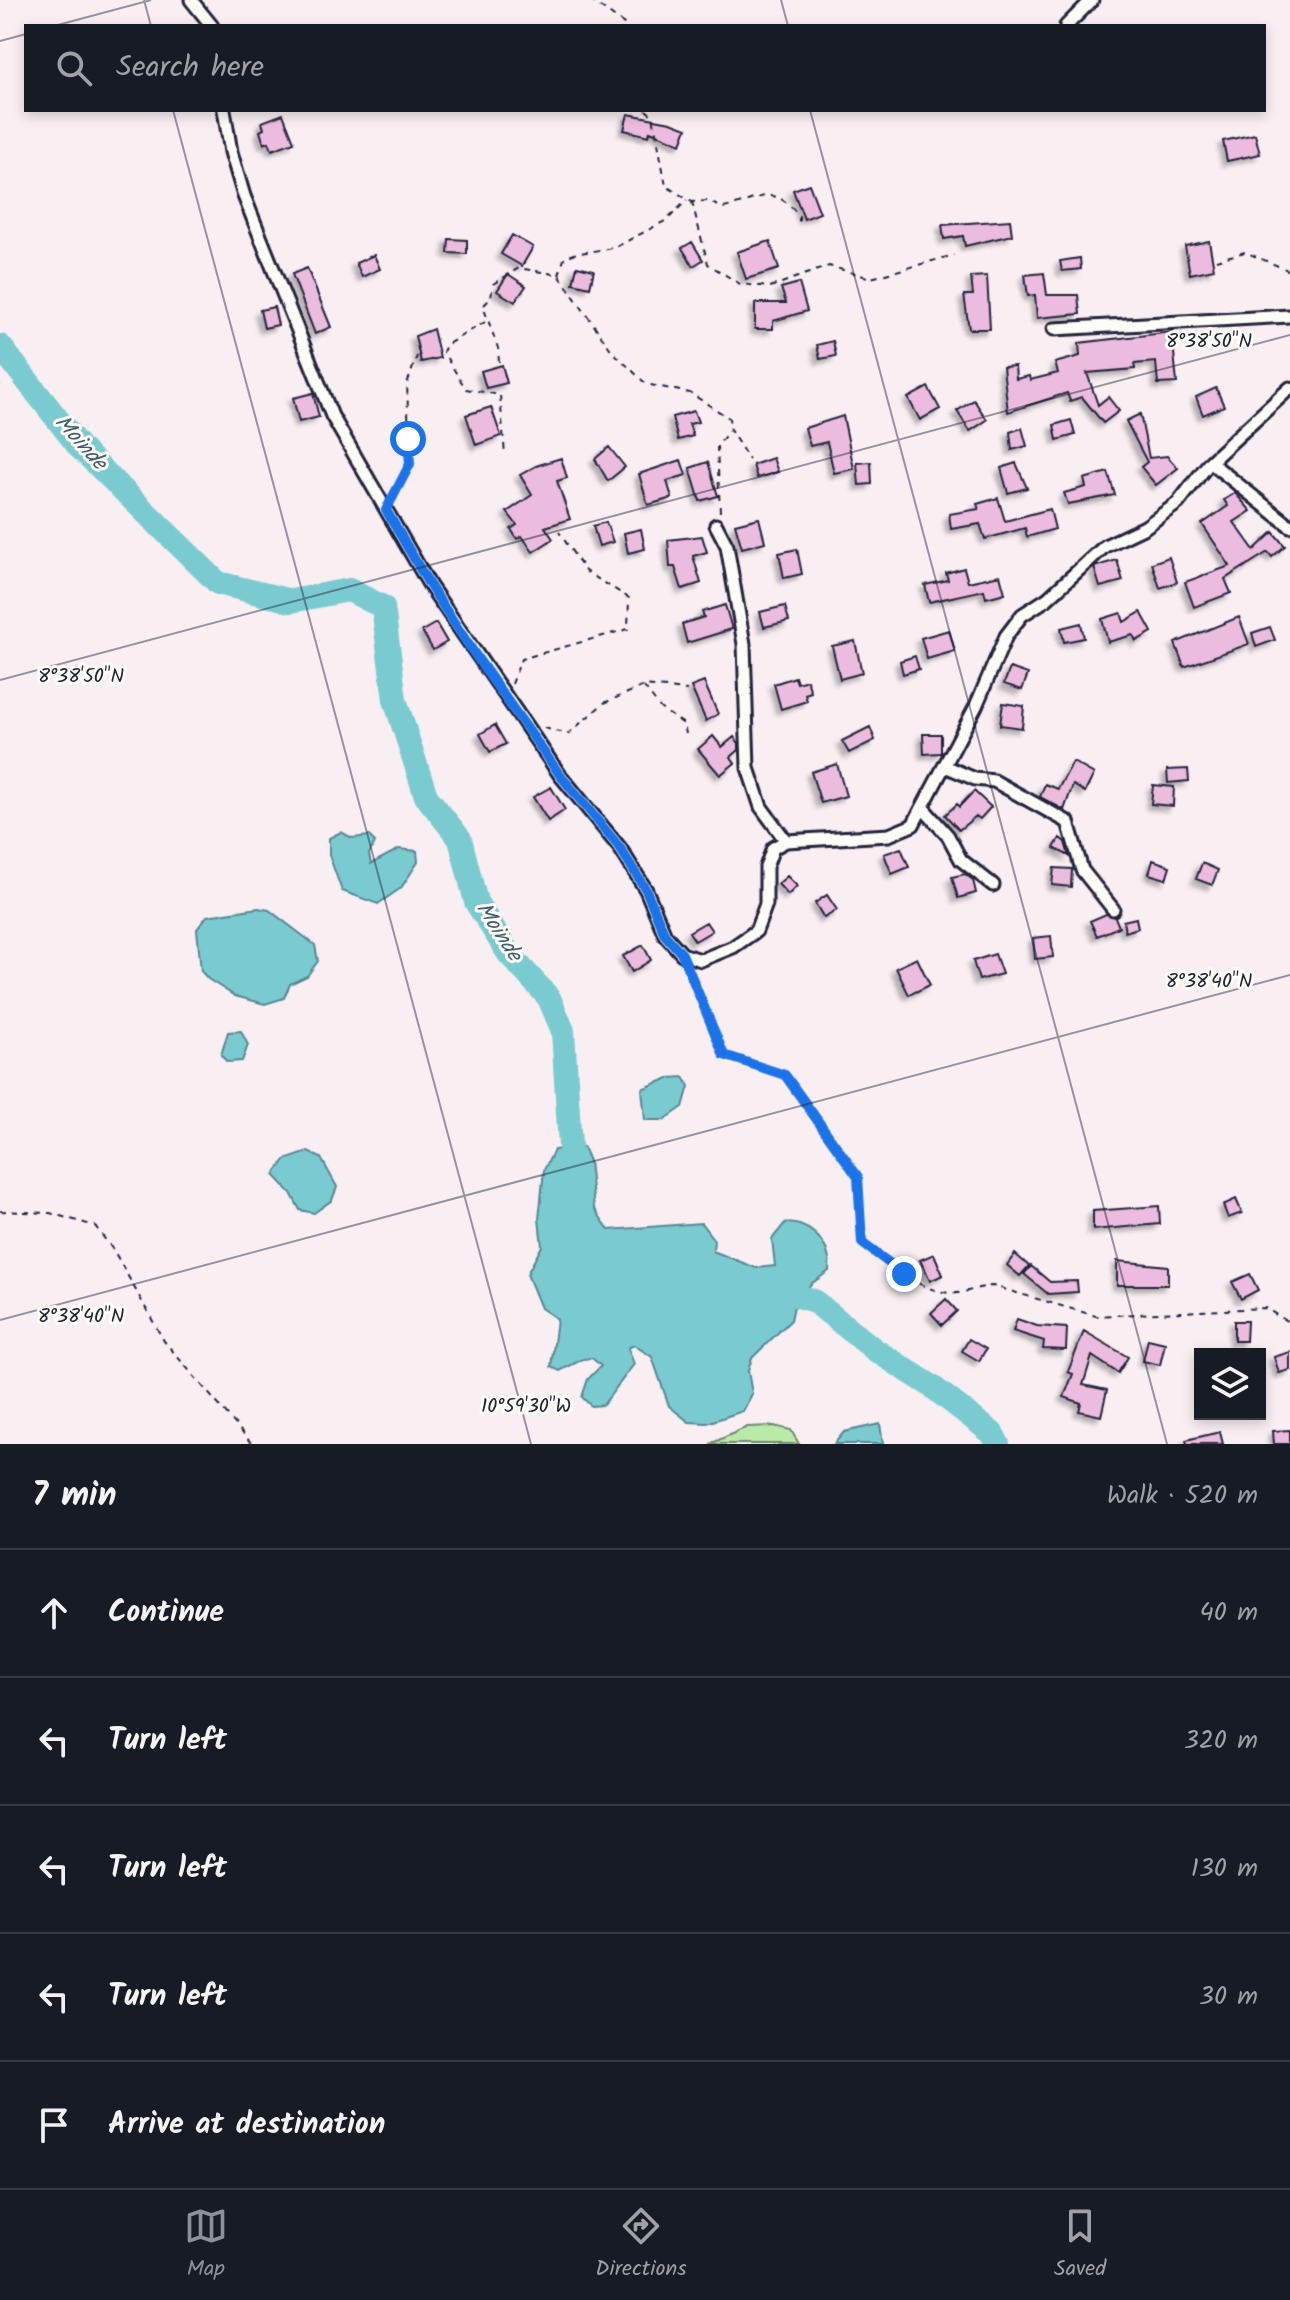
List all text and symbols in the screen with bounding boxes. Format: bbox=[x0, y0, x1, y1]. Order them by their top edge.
search box bbox=[24, 24, 1266, 112]
text: Search here bbox=[116, 44, 264, 92]
icon: search bbox=[52, 46, 96, 90]
text: 8°38'50"N bbox=[1166, 326, 1252, 358]
water label: Moinde bbox=[45, 407, 116, 480]
route start bbox=[390, 421, 426, 457]
text: 8°38'50"N bbox=[38, 661, 124, 693]
water label: Moinde bbox=[466, 895, 532, 971]
text: 8°38'40"N bbox=[1166, 966, 1252, 998]
route end bbox=[886, 1256, 922, 1292]
text: 8°38'40"N bbox=[38, 1301, 124, 1333]
map controls bbox=[1194, 1348, 1266, 1420]
button: layers bbox=[1194, 1348, 1266, 1420]
text: 10°59'30"W bbox=[481, 1391, 571, 1423]
text: 7 min bbox=[32, 1469, 117, 1523]
text: Walk · 520 m bbox=[1107, 1475, 1258, 1517]
text: Continue bbox=[108, 1589, 224, 1637]
icon: ahead bbox=[32, 1591, 76, 1635]
text: 40 m bbox=[1200, 1592, 1258, 1634]
text: Turn left bbox=[108, 1717, 227, 1765]
icon: left bbox=[32, 1719, 76, 1763]
text: 320 m bbox=[1184, 1720, 1258, 1762]
text: Turn left bbox=[108, 1845, 227, 1893]
icon: left bbox=[32, 1847, 76, 1891]
text: 130 m bbox=[1191, 1848, 1258, 1890]
text: Turn left bbox=[108, 1973, 227, 2021]
icon: left bbox=[32, 1975, 76, 2019]
text: 30 m bbox=[1199, 1976, 1258, 2018]
text: Arrive at destination bbox=[108, 2101, 385, 2149]
icon: arrive bbox=[32, 2103, 76, 2147]
tab: Map bbox=[184, 2204, 228, 2287]
tab: Directions bbox=[595, 2204, 687, 2287]
tab: Saved bbox=[1054, 2204, 1106, 2287]

